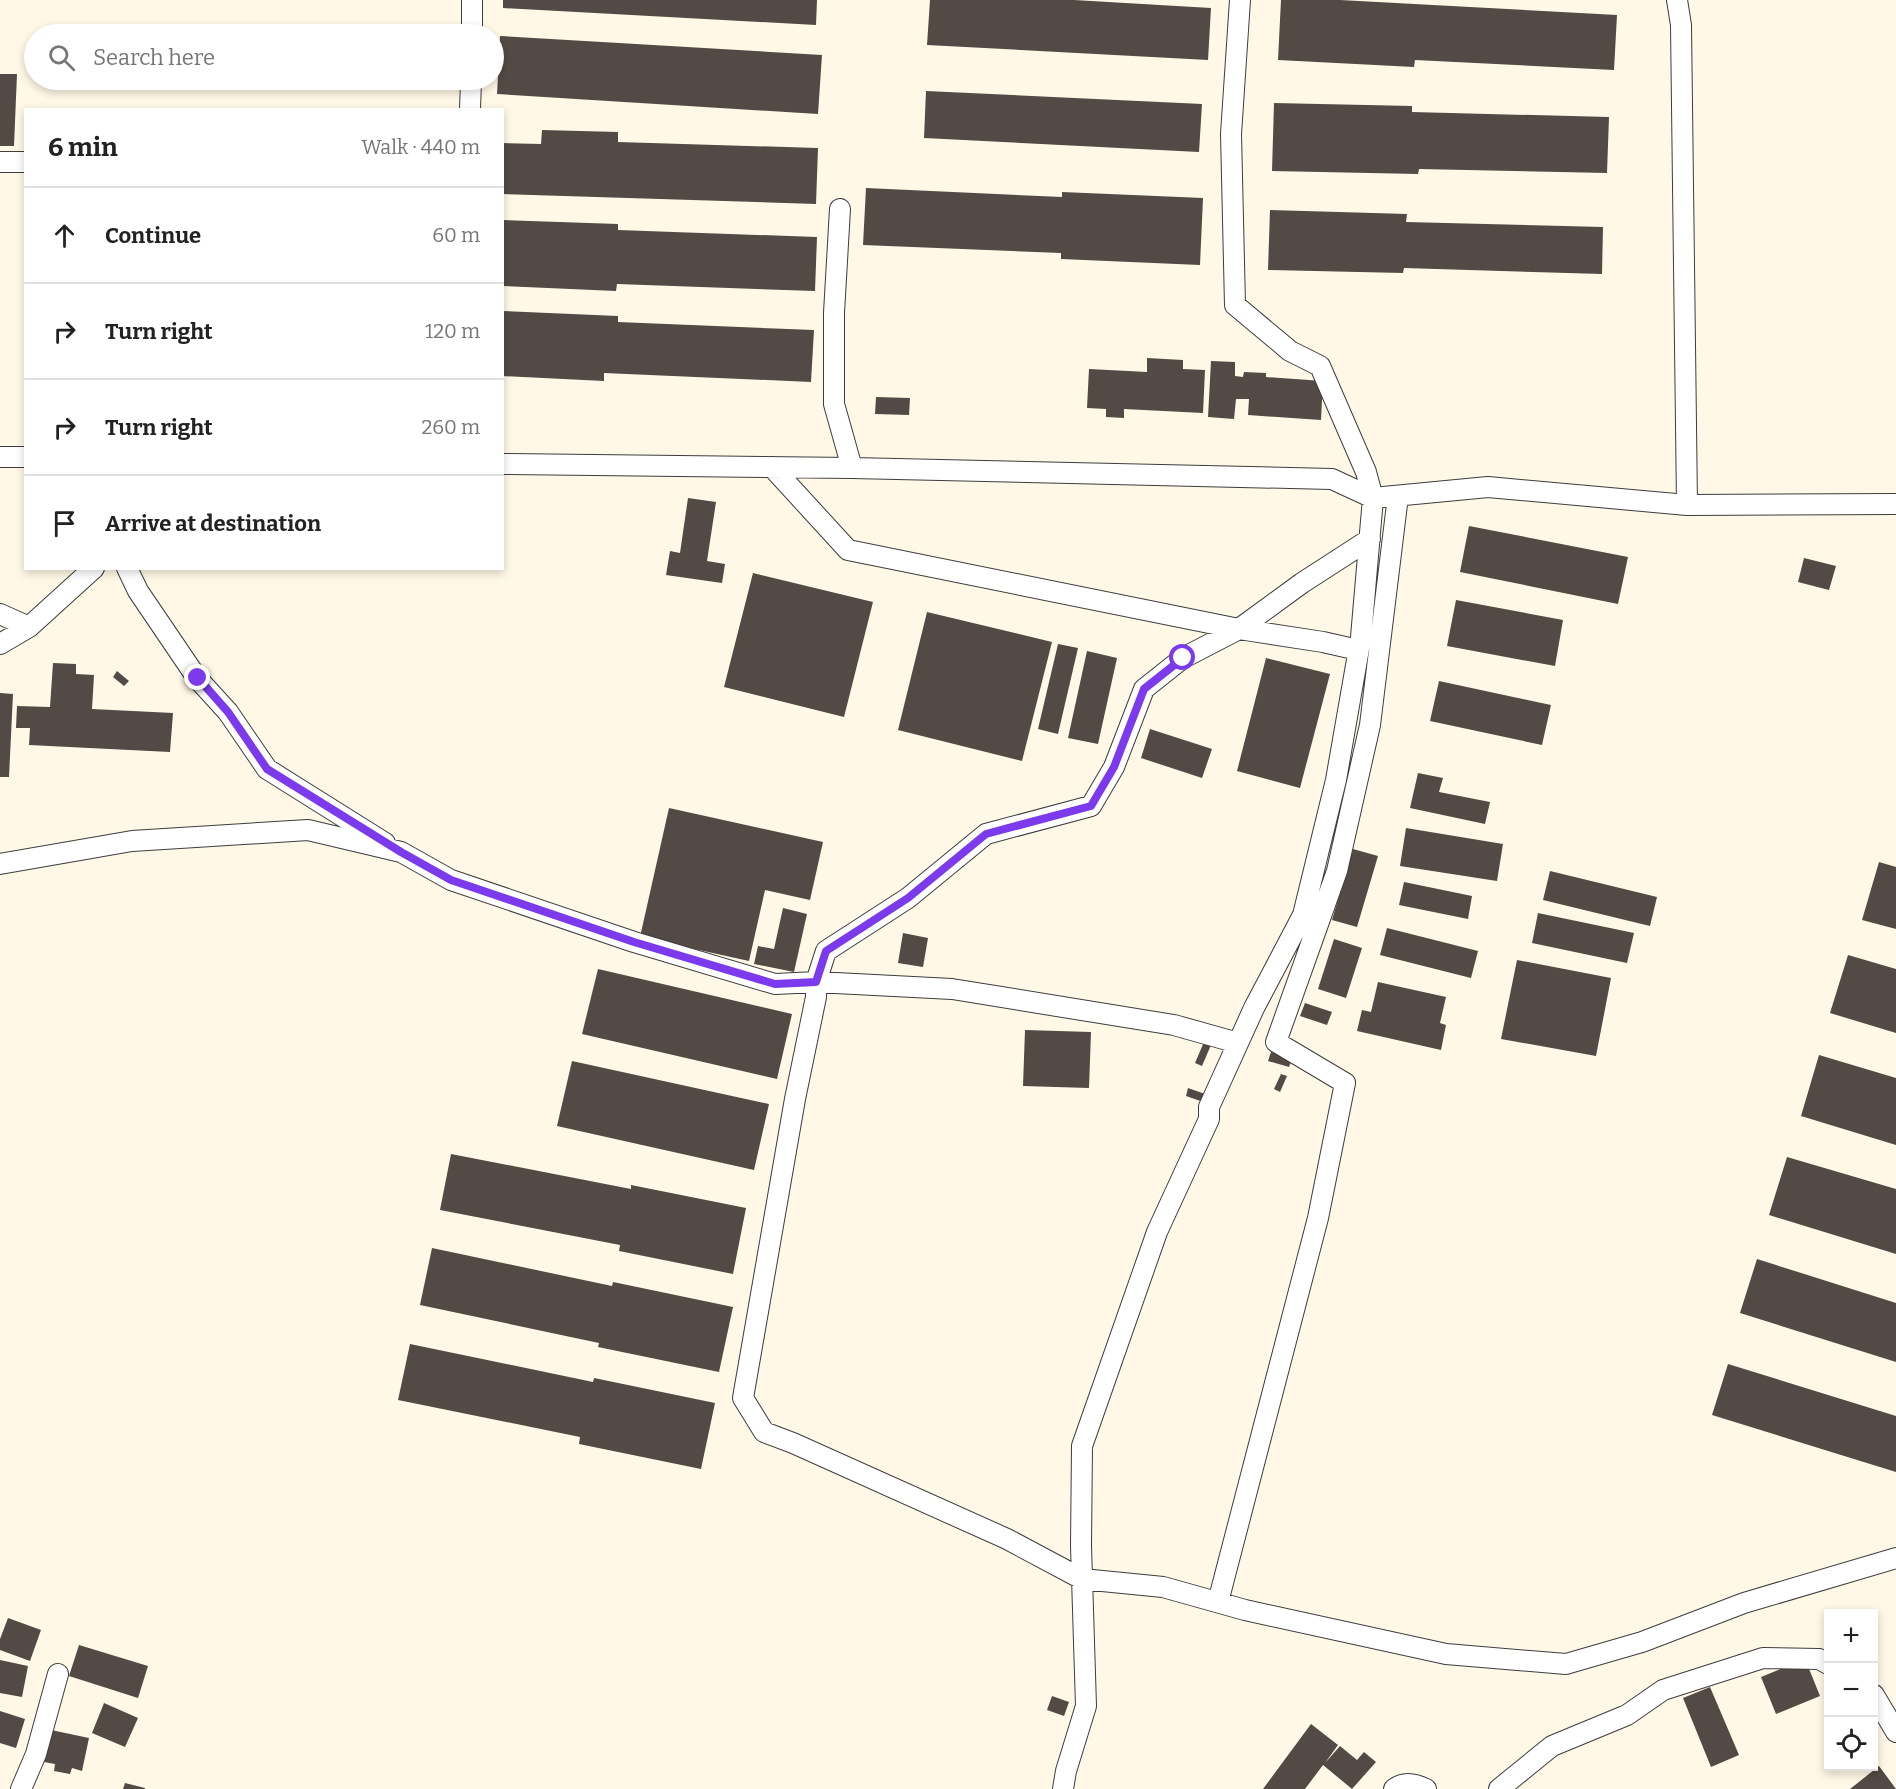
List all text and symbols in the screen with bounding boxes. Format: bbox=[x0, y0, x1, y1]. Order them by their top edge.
search box bbox=[24, 24, 504, 90]
icon: search bbox=[45, 41, 78, 74]
text: Search here bbox=[93, 44, 215, 71]
text: 6 min bbox=[48, 132, 118, 163]
text: Walk · 440 m bbox=[362, 135, 480, 159]
icon: ahead bbox=[48, 219, 81, 252]
text: Continue bbox=[105, 222, 201, 249]
text: 60 m bbox=[432, 223, 480, 247]
icon: right bbox=[48, 315, 81, 348]
text: Turn right bbox=[105, 318, 213, 345]
text: 120 m bbox=[425, 319, 480, 343]
icon: right bbox=[48, 411, 81, 444]
text: Turn right bbox=[105, 414, 213, 441]
text: 260 m bbox=[421, 415, 480, 439]
icon: arrive bbox=[48, 507, 81, 540]
text: Arrive at destination bbox=[105, 510, 321, 537]
route start bbox=[1169, 644, 1195, 670]
route end bbox=[184, 664, 210, 690]
map controls bbox=[1824, 1609, 1878, 1771]
button: + bbox=[1824, 1609, 1878, 1663]
button: − bbox=[1824, 1663, 1878, 1717]
button: locate bbox=[1824, 1717, 1878, 1771]

